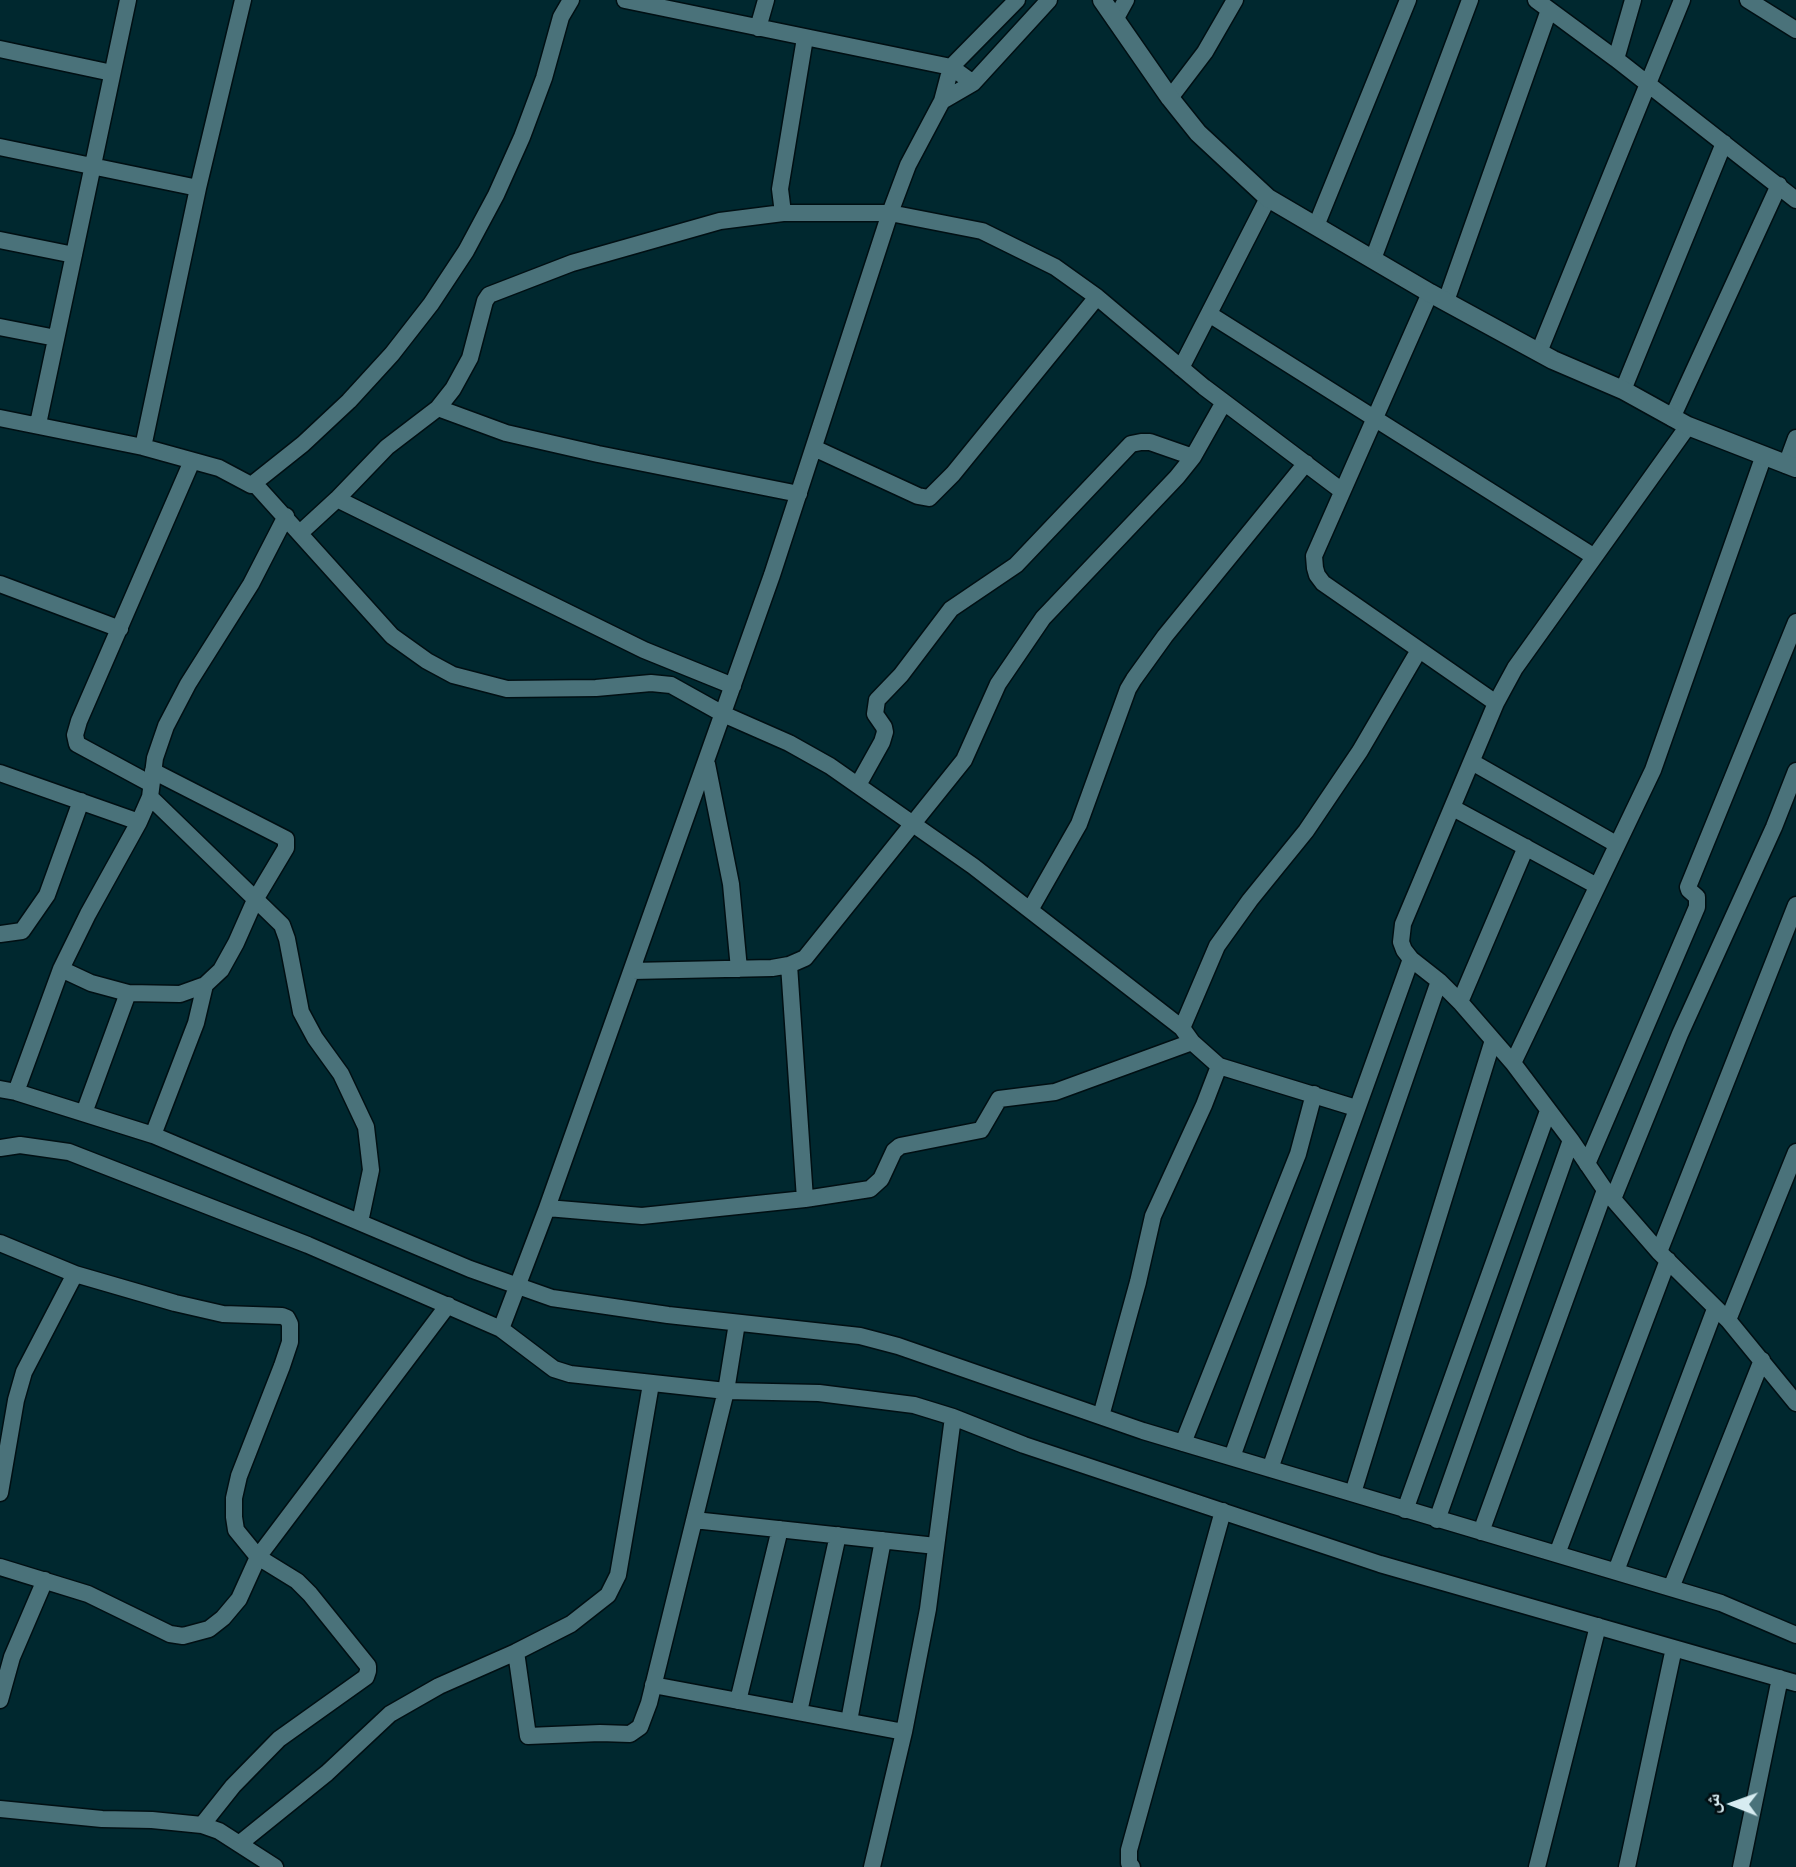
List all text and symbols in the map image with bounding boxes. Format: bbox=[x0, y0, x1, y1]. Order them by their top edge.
north arrow bbox=[1698, 1769, 1768, 1839]
text: ش bbox=[1700, 1793, 1724, 1814]

